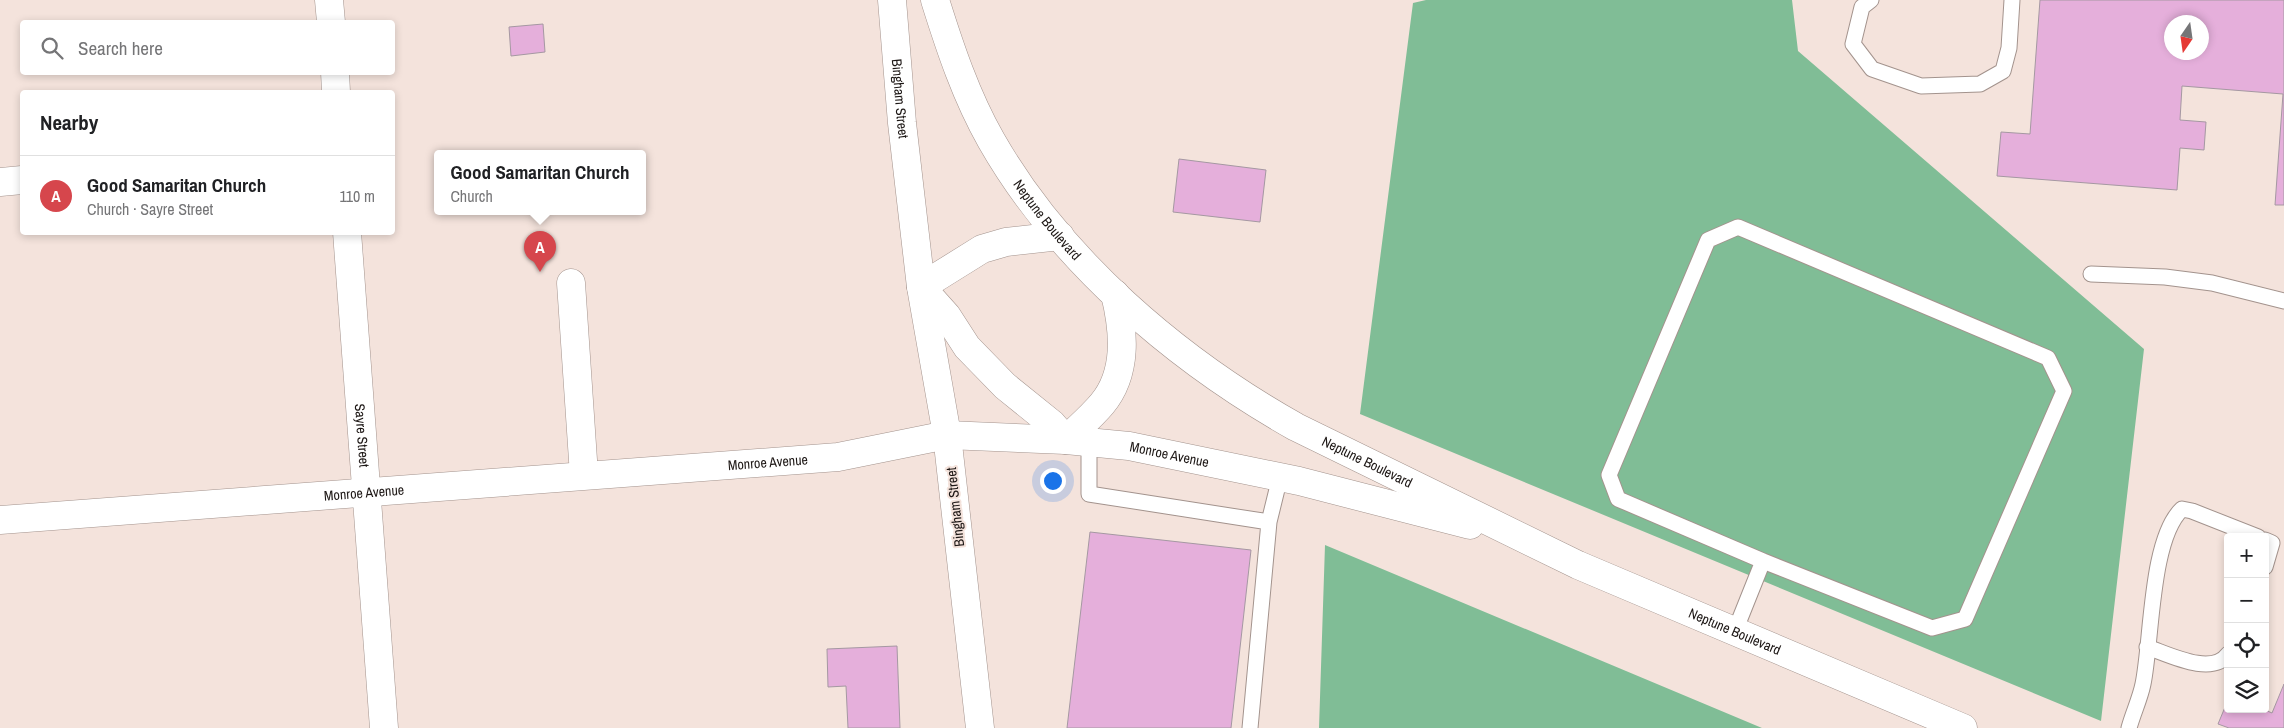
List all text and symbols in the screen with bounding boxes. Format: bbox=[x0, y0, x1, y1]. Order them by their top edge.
north arrow bbox=[2164, 15, 2209, 60]
search box bbox=[20, 20, 395, 75]
icon: search bbox=[38, 34, 66, 62]
text: Search here bbox=[78, 35, 163, 61]
street label: Bingham Street bbox=[888, 58, 913, 139]
text: Nearby bbox=[40, 108, 98, 137]
popup bbox=[434, 150, 646, 215]
text: Good Samaritan Church bbox=[450, 159, 630, 185]
text: Good Samaritan Church bbox=[87, 172, 266, 198]
street label: Neptune Boulevard bbox=[1010, 176, 1085, 264]
text: A bbox=[51, 185, 61, 207]
text: 110 m bbox=[339, 185, 375, 207]
text: Church bbox=[450, 185, 493, 207]
text: Church · Sayre Street bbox=[87, 198, 213, 220]
pin: A bbox=[524, 231, 556, 272]
street label: Sayre Street bbox=[351, 403, 374, 468]
street label: Neptune Boulevard bbox=[1319, 432, 1415, 492]
street label: Monroe Avenue bbox=[1128, 437, 1211, 471]
street label: Monroe Avenue bbox=[727, 450, 809, 474]
street label: Bingham Street bbox=[942, 466, 968, 548]
your location bbox=[1040, 468, 1066, 494]
street label: Monroe Avenue bbox=[323, 481, 405, 505]
map controls bbox=[2224, 533, 2269, 713]
button: + bbox=[2224, 533, 2269, 578]
button: − bbox=[2224, 578, 2269, 623]
street label: Neptune Boulevard bbox=[1686, 604, 1784, 659]
button: locate bbox=[2224, 623, 2269, 668]
button: layers bbox=[2224, 668, 2269, 713]

